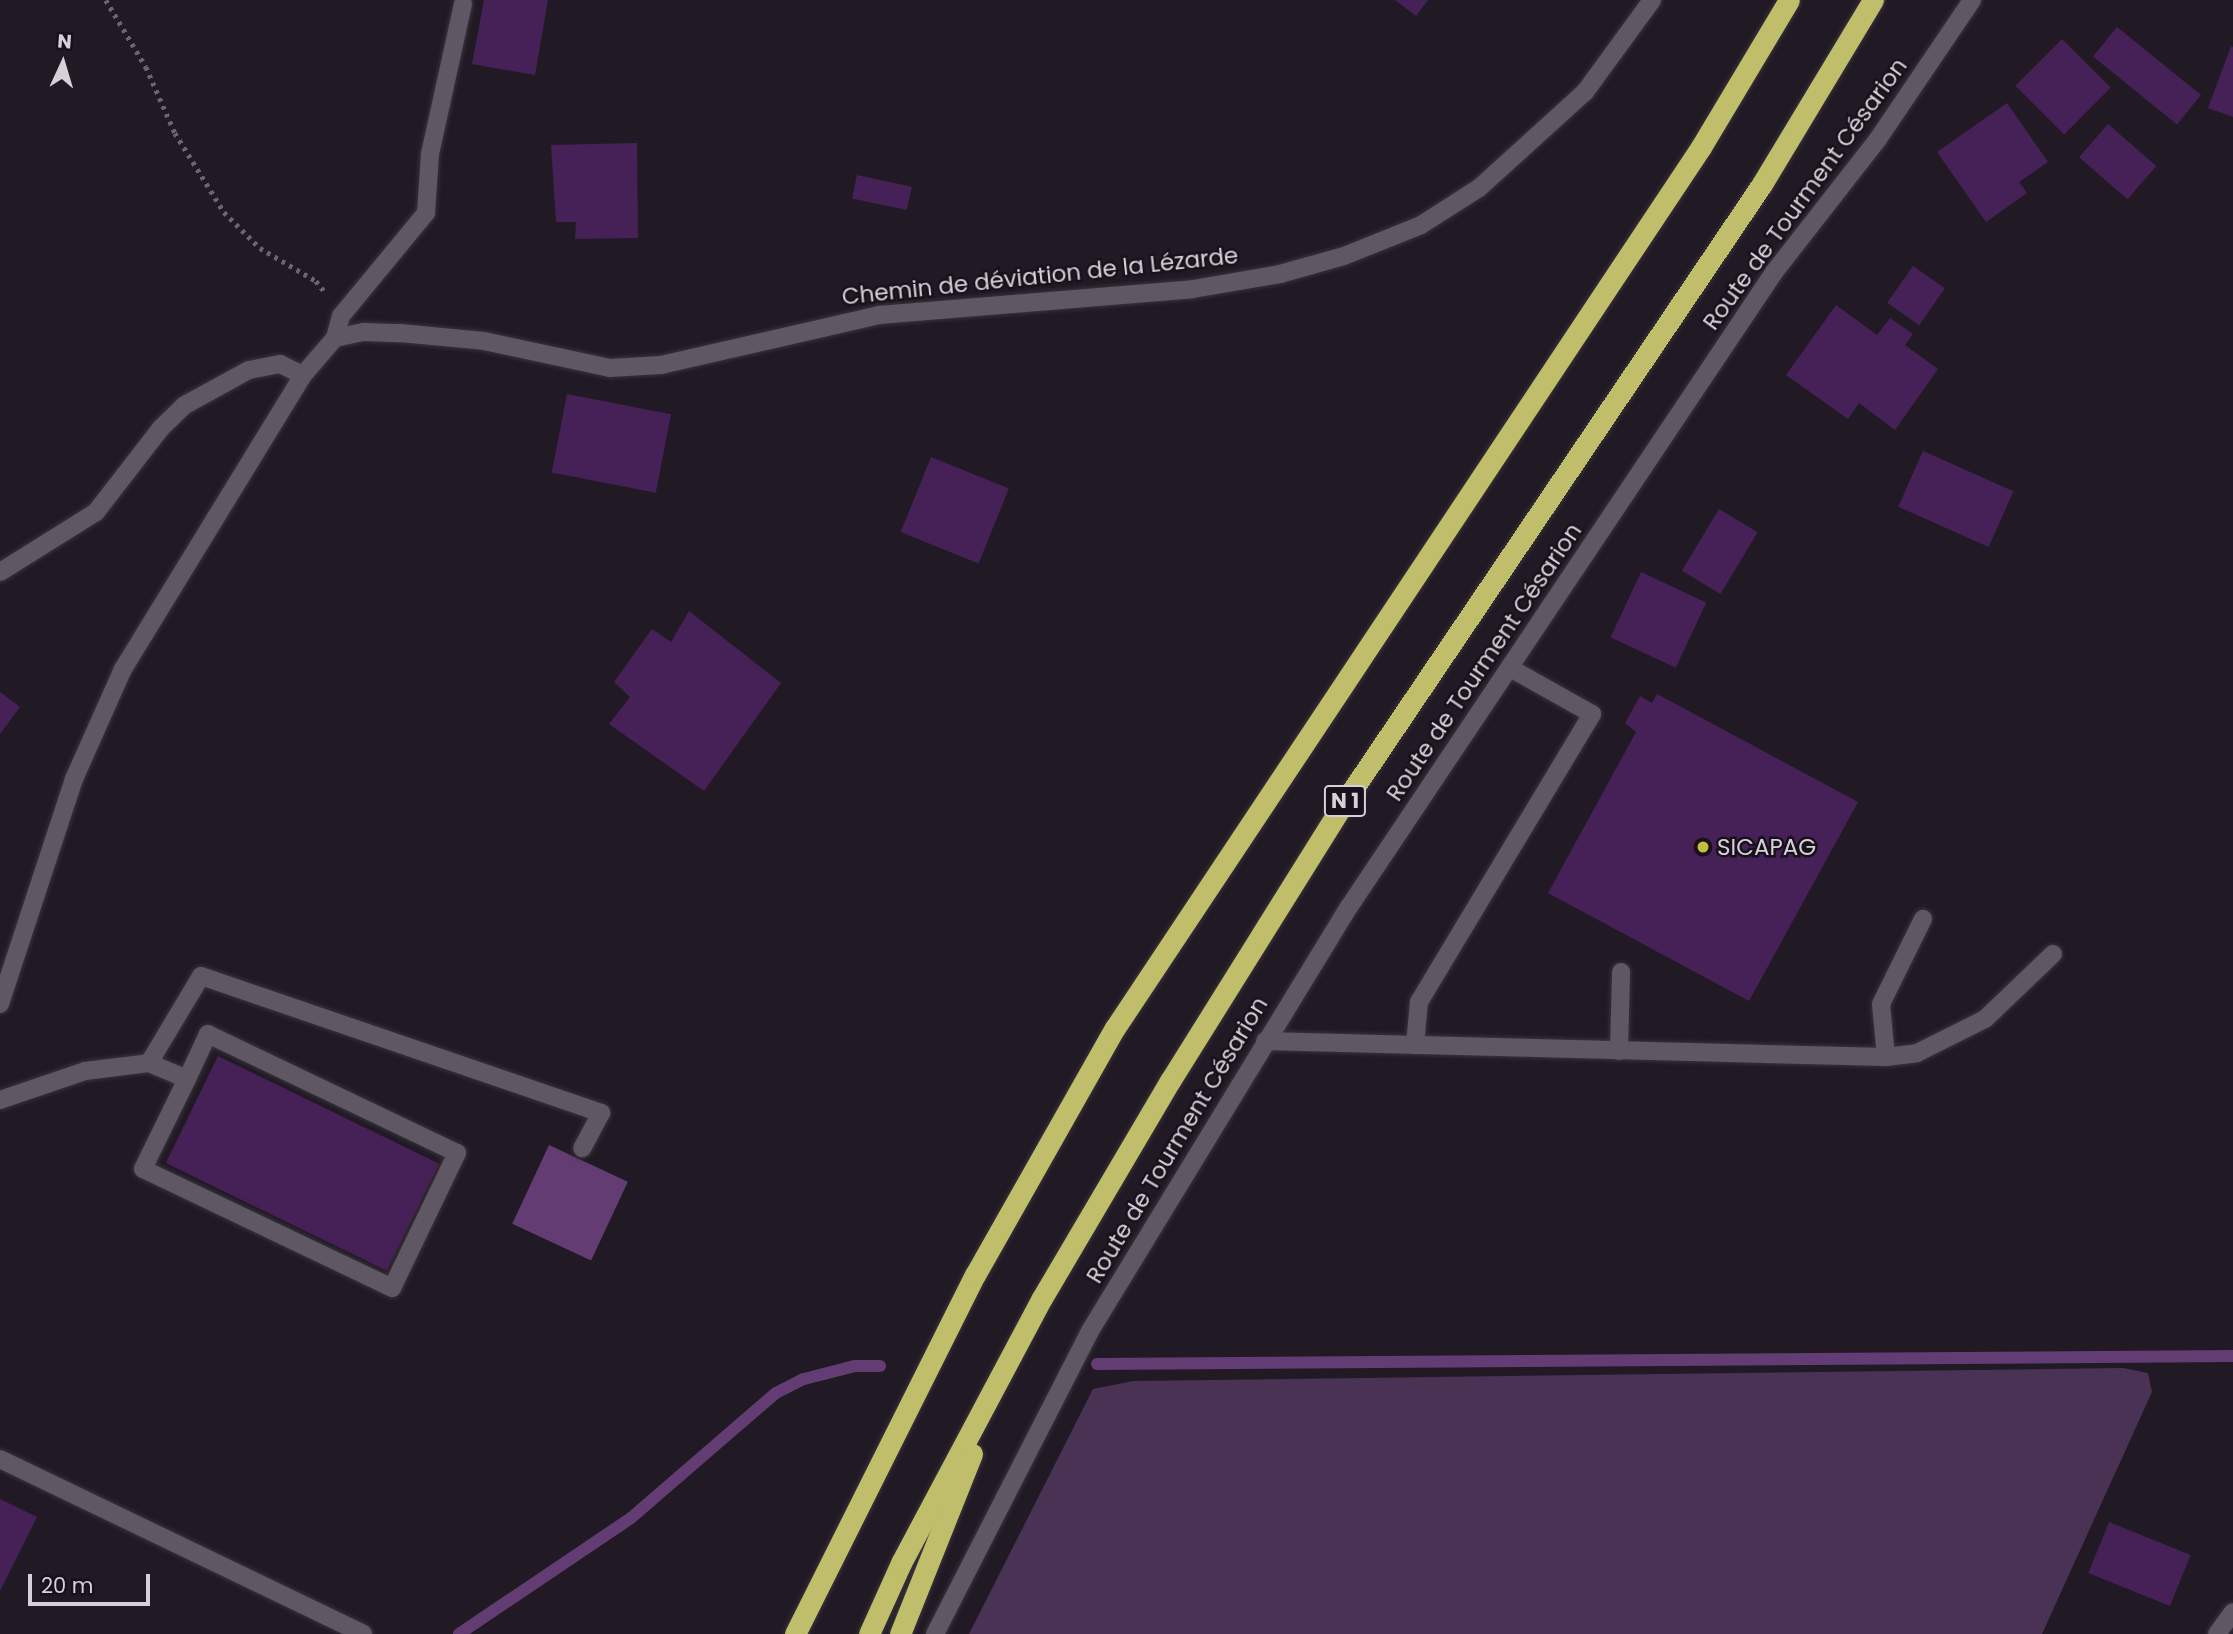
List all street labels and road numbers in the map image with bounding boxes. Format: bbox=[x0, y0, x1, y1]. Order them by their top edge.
street label: Route de Tourment Césarion bbox=[1697, 53, 1913, 335]
street label: Chemin de déviation de la Lézarde bbox=[840, 241, 1240, 311]
street label: Route de Tourment Césarion bbox=[1381, 518, 1587, 806]
road number: N 1 bbox=[1322, 784, 1368, 818]
street label: Route de Tourment Césarion bbox=[1080, 992, 1274, 1288]

